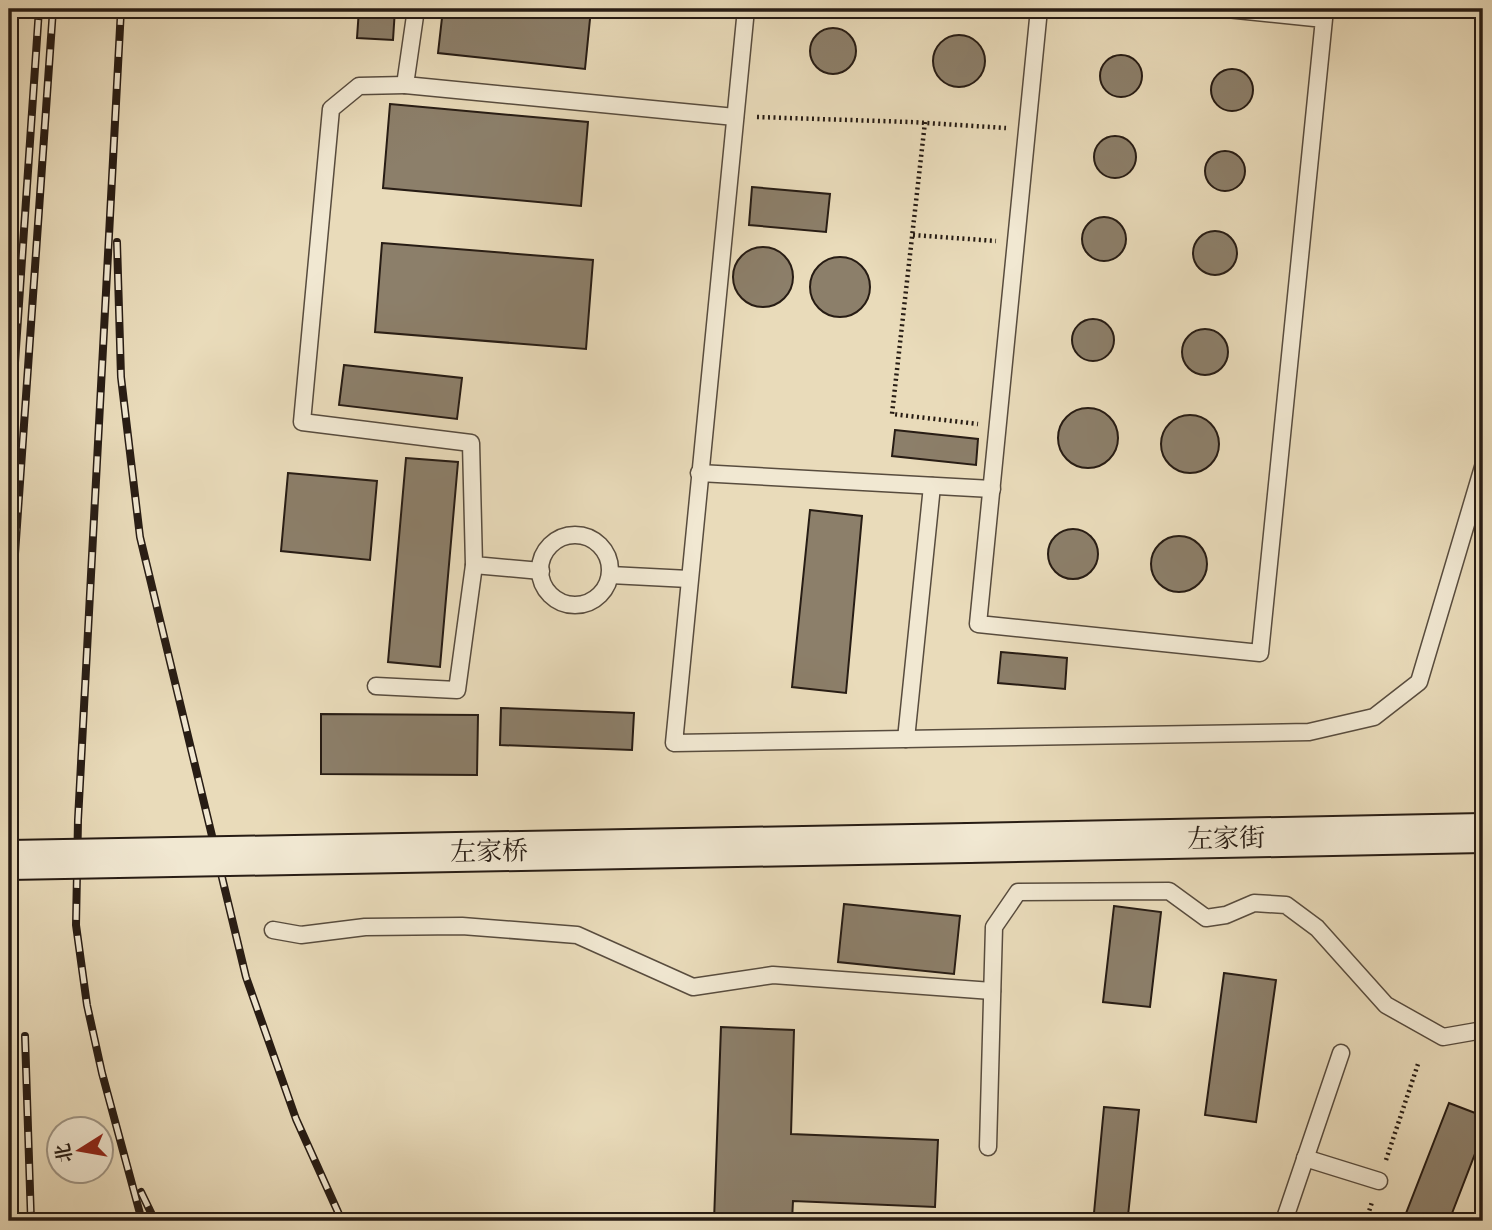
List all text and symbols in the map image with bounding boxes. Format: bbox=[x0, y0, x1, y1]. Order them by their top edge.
street label: 左家街 bbox=[1187, 821, 1265, 859]
street label: 左家桥 bbox=[450, 834, 528, 872]
north arrow bbox=[46, 1114, 116, 1184]
text: 北 bbox=[51, 1141, 80, 1165]

